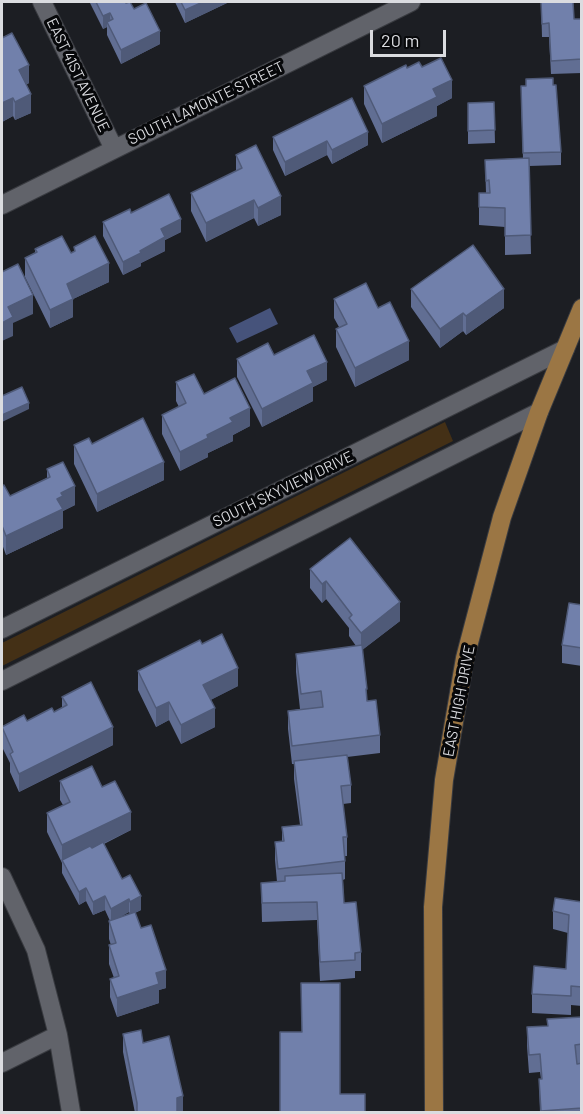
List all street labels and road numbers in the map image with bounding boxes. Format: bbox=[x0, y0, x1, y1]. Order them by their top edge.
street label: EAST 41ST AVENUE bbox=[43, 15, 113, 135]
street label: SOUTH LAMONTE STREET bbox=[125, 57, 287, 149]
street label: SOUTH SKYVIEW DRIVE bbox=[210, 447, 356, 531]
street label: EAST HIGH DRIVE bbox=[439, 644, 479, 758]

